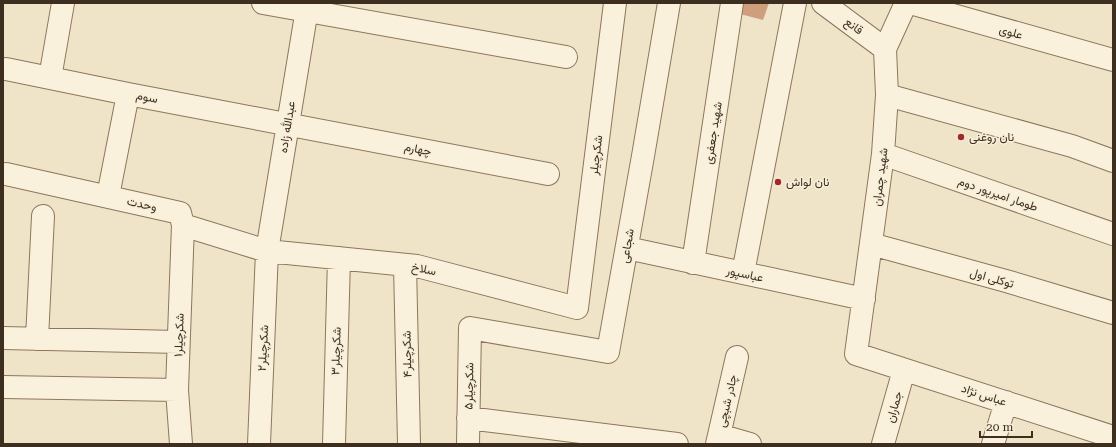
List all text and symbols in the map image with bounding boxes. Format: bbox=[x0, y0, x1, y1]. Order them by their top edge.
street label: قانع bbox=[841, 15, 866, 39]
street label: علوی bbox=[997, 22, 1024, 43]
street label: سوم bbox=[135, 88, 159, 107]
street label: عبدالله زاده bbox=[276, 100, 299, 154]
street label: شهید جعفری bbox=[701, 101, 726, 165]
place label: نان روغنی bbox=[969, 130, 1014, 145]
marker: نان روغنی bbox=[956, 132, 966, 142]
street label: شکرچیلر bbox=[586, 134, 606, 177]
street label: چهارم bbox=[403, 140, 433, 159]
street label: شهید چمران bbox=[869, 147, 892, 207]
street label: طومار امیرپور دوم bbox=[956, 174, 1040, 215]
place label: نان لواش bbox=[786, 175, 829, 190]
marker: نان لواش bbox=[773, 177, 783, 187]
street label: وحدت bbox=[125, 194, 158, 215]
street label: شجاعی bbox=[617, 228, 638, 265]
street label: سلاخ bbox=[410, 260, 438, 280]
street label: عباسپور bbox=[724, 263, 765, 286]
street label: توکلی اول bbox=[968, 265, 1016, 292]
street label: شکرچیلر۱ bbox=[171, 313, 188, 357]
street label: شکرچیلر۲ bbox=[255, 324, 272, 372]
street label: شکرچیلر۳ bbox=[328, 327, 345, 375]
street label: شکرچیلر۴ bbox=[400, 330, 415, 378]
street label: شکرچیلر۵ bbox=[462, 362, 477, 410]
street label: چادر شبچی bbox=[714, 373, 741, 429]
street label: عباس نژاد bbox=[959, 381, 1008, 410]
street label: جماران bbox=[883, 390, 906, 425]
scale bar bbox=[980, 413, 1032, 439]
text: 20 m bbox=[986, 420, 1013, 434]

